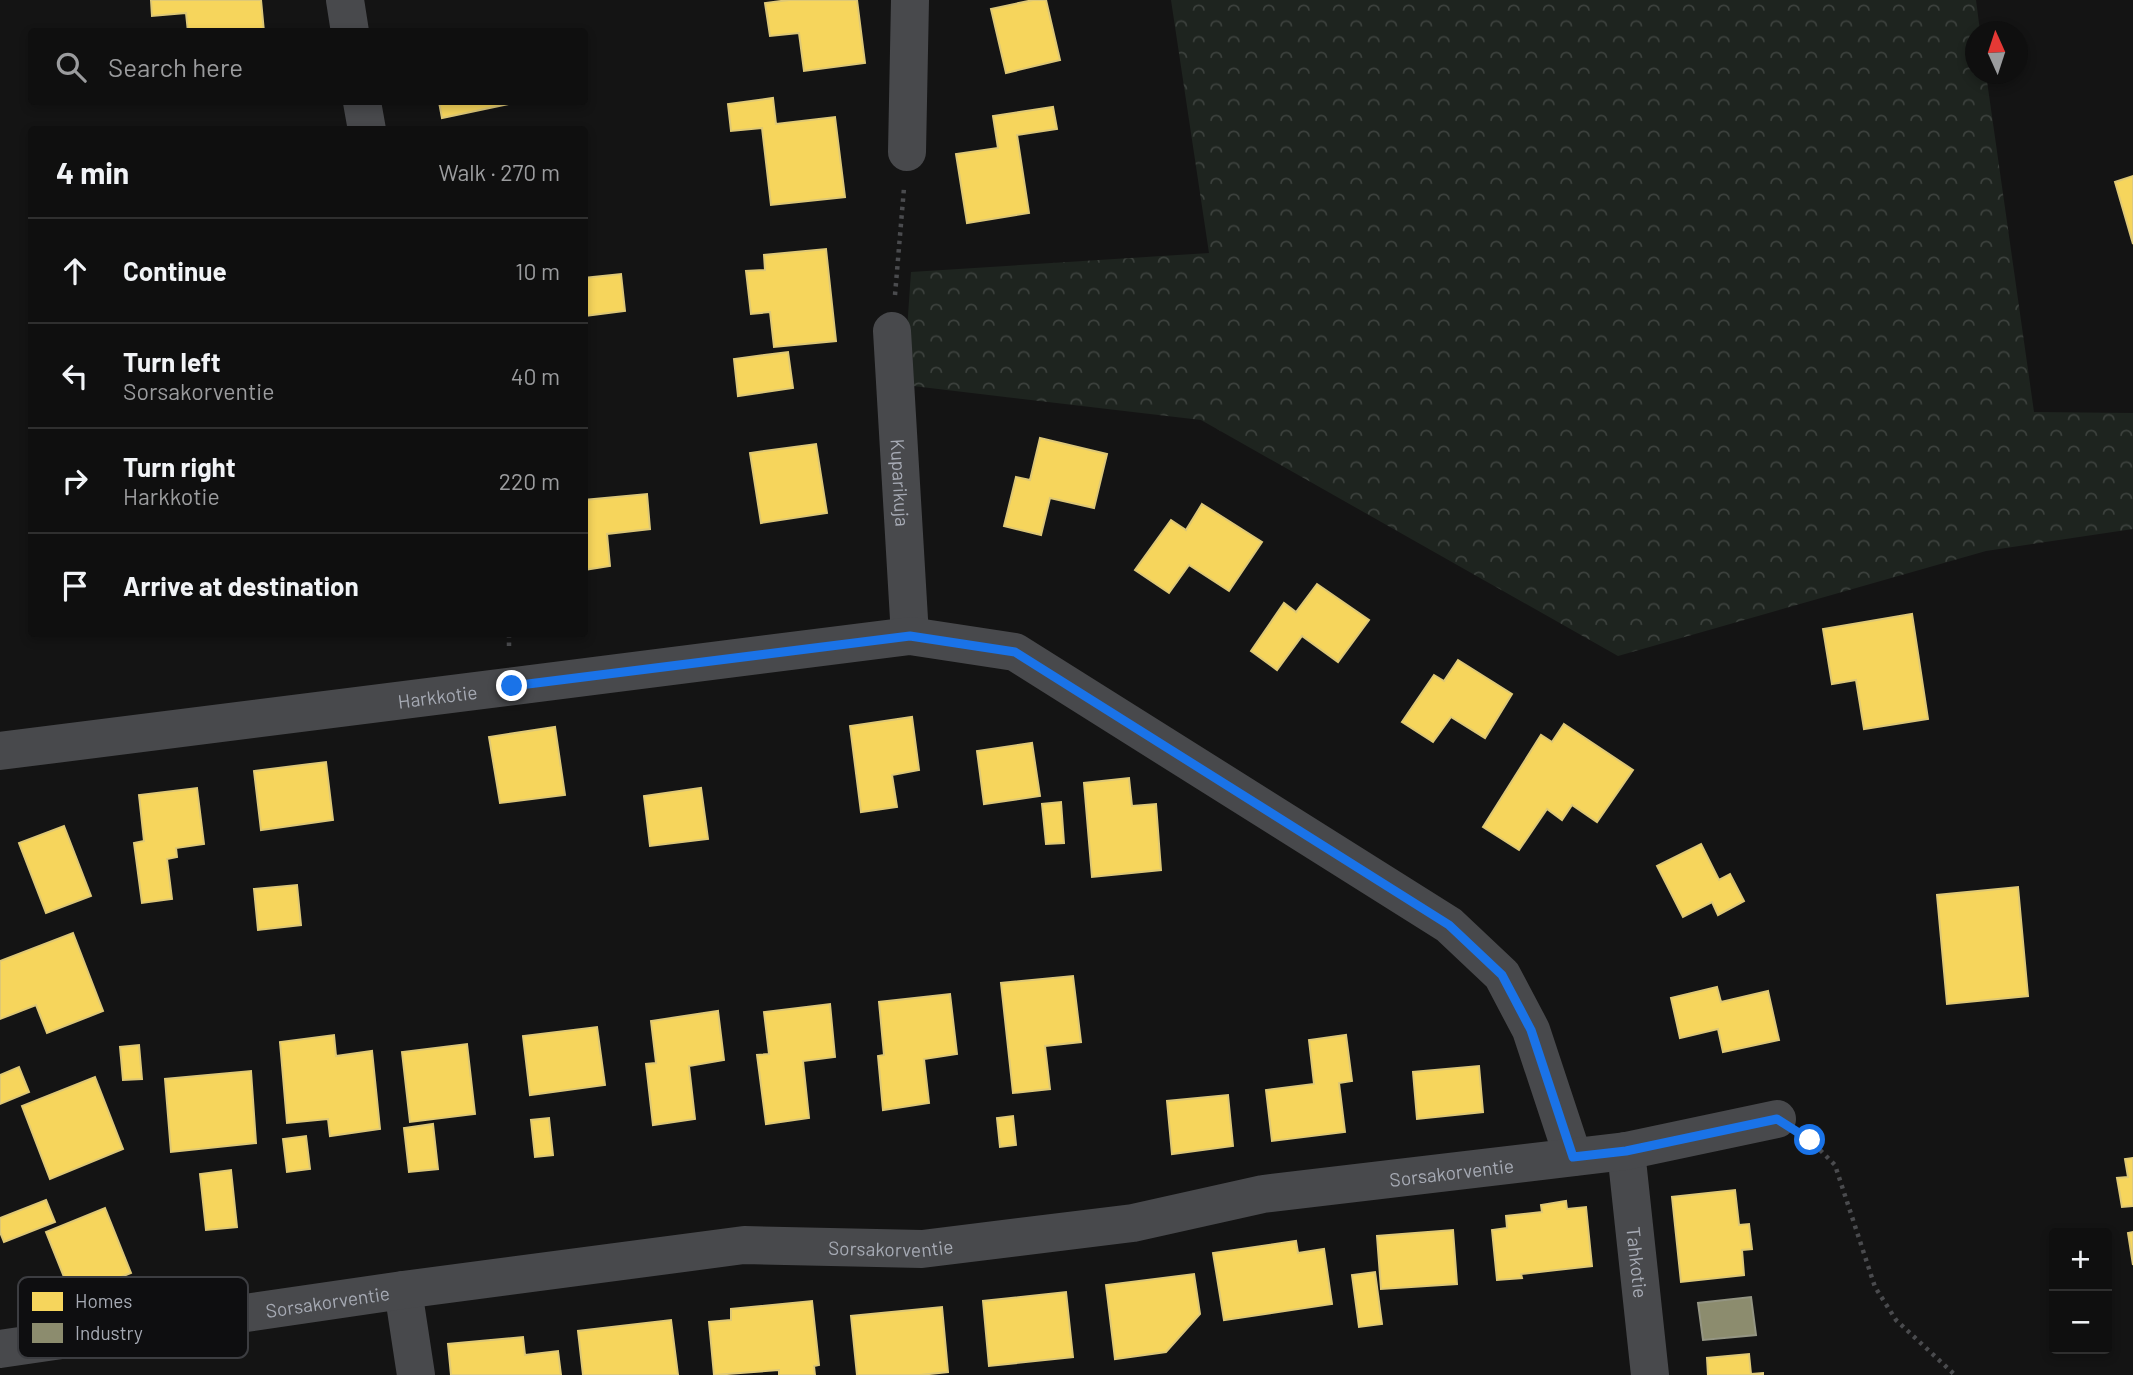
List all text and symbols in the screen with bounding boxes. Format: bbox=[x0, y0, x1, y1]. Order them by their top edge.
north arrow bbox=[1965, 21, 2028, 84]
search box bbox=[28, 28, 588, 105]
icon: search bbox=[52, 48, 90, 86]
text: Search here bbox=[108, 51, 243, 82]
text: 4 min bbox=[56, 154, 129, 190]
text: Walk · 270 m bbox=[438, 158, 560, 186]
icon: ahead bbox=[56, 252, 94, 290]
text: Continue bbox=[123, 255, 227, 286]
text: 10 m bbox=[515, 257, 560, 285]
text: Turn left bbox=[123, 346, 221, 377]
icon: left bbox=[56, 357, 94, 395]
text: 40 m bbox=[511, 362, 560, 390]
text: Sorsakorventie bbox=[123, 377, 274, 405]
street label: Kuparikuja bbox=[887, 438, 915, 527]
text: Turn right bbox=[123, 451, 236, 482]
icon: right bbox=[56, 462, 94, 500]
text: 220 m bbox=[499, 467, 560, 495]
text: Harkkotie bbox=[123, 482, 220, 510]
icon: arrive bbox=[56, 567, 94, 605]
text: Arrive at destination bbox=[123, 570, 359, 601]
route end bbox=[496, 670, 527, 701]
street label: Harkkotie bbox=[396, 679, 479, 712]
route start bbox=[1794, 1124, 1825, 1155]
street label: Sorsakorventie bbox=[1388, 1153, 1515, 1190]
street label: Tahkotie bbox=[1623, 1225, 1653, 1299]
map controls bbox=[2049, 1228, 2112, 1354]
button: + bbox=[2049, 1228, 2112, 1291]
street label: Sorsakorventie bbox=[828, 1234, 954, 1261]
legend bbox=[18, 1277, 248, 1358]
street label: Sorsakorventie bbox=[264, 1281, 391, 1321]
text: Homes bbox=[75, 1289, 132, 1312]
button: − bbox=[2049, 1291, 2112, 1354]
text: Industry bbox=[75, 1321, 143, 1344]

